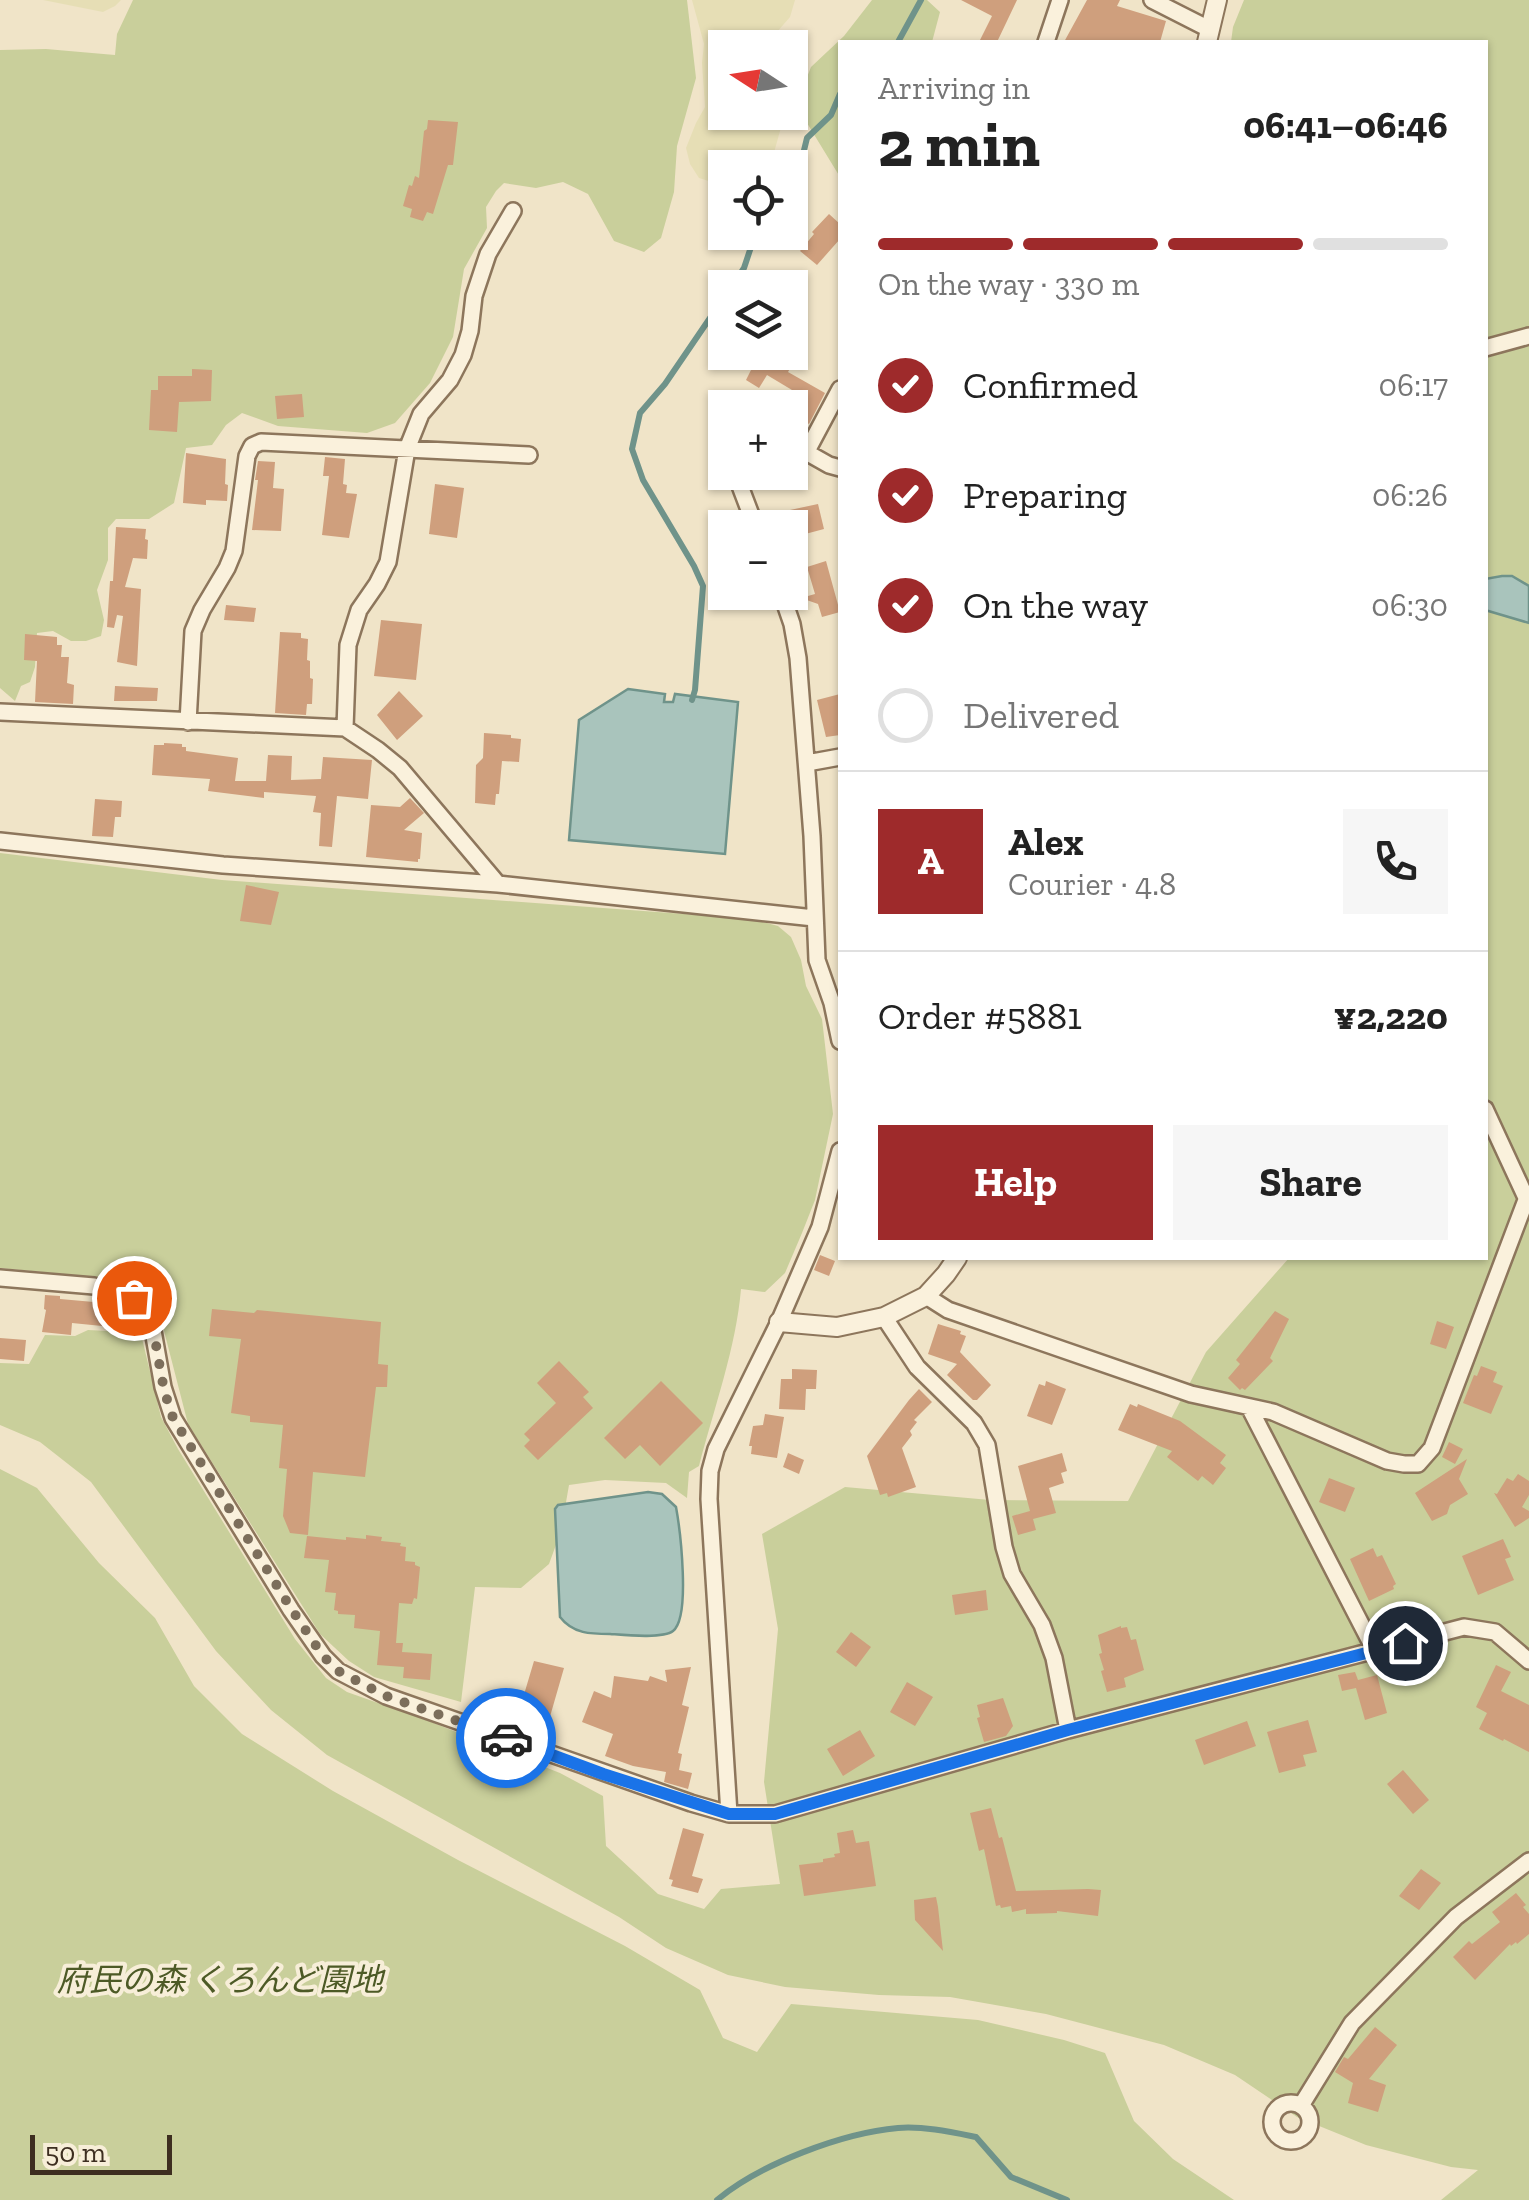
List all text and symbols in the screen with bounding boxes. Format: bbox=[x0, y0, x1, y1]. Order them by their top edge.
north arrow bbox=[708, 30, 808, 130]
map controls bbox=[708, 30, 808, 610]
text: Arriving in bbox=[878, 69, 1030, 107]
text: 06:41–06:46 bbox=[1243, 102, 1448, 148]
text: 2 min bbox=[878, 105, 1040, 183]
button: locate bbox=[708, 150, 808, 250]
text: On the way · 330 m bbox=[878, 265, 1139, 303]
button: layers bbox=[708, 270, 808, 370]
icon: check bbox=[878, 358, 933, 413]
text: Confirmed bbox=[963, 362, 1138, 408]
text: 06:17 bbox=[1379, 366, 1448, 404]
button: + bbox=[708, 390, 808, 490]
icon: check bbox=[878, 468, 933, 523]
text: Preparing bbox=[963, 472, 1127, 518]
text: 06:26 bbox=[1372, 476, 1448, 514]
button: − bbox=[708, 510, 808, 610]
icon: check bbox=[878, 578, 933, 633]
text: On the way bbox=[963, 582, 1148, 628]
text: 06:30 bbox=[1371, 586, 1448, 624]
text: Delivered bbox=[963, 692, 1119, 738]
button: phone bbox=[1343, 809, 1448, 914]
text: Alex bbox=[1008, 819, 1084, 865]
text: A bbox=[917, 838, 944, 884]
text: Courier · 4.8 bbox=[1008, 865, 1176, 903]
text: Order #5881 bbox=[878, 993, 1082, 1039]
text: ¥2,220 bbox=[1334, 993, 1448, 1039]
button: Help bbox=[878, 1125, 1153, 1240]
button: Share bbox=[1173, 1125, 1448, 1240]
pin bbox=[92, 1256, 177, 1341]
icon: bag bbox=[107, 1271, 162, 1326]
pin bbox=[1363, 1601, 1448, 1686]
icon: home bbox=[1378, 1616, 1433, 1671]
courier bbox=[456, 1688, 556, 1788]
icon: car bbox=[479, 1711, 534, 1766]
park label: 府民の森 くろんど園地 bbox=[57, 1961, 386, 1999]
scale bar bbox=[30, 2130, 172, 2174]
text: 50 m bbox=[45, 2136, 106, 2169]

